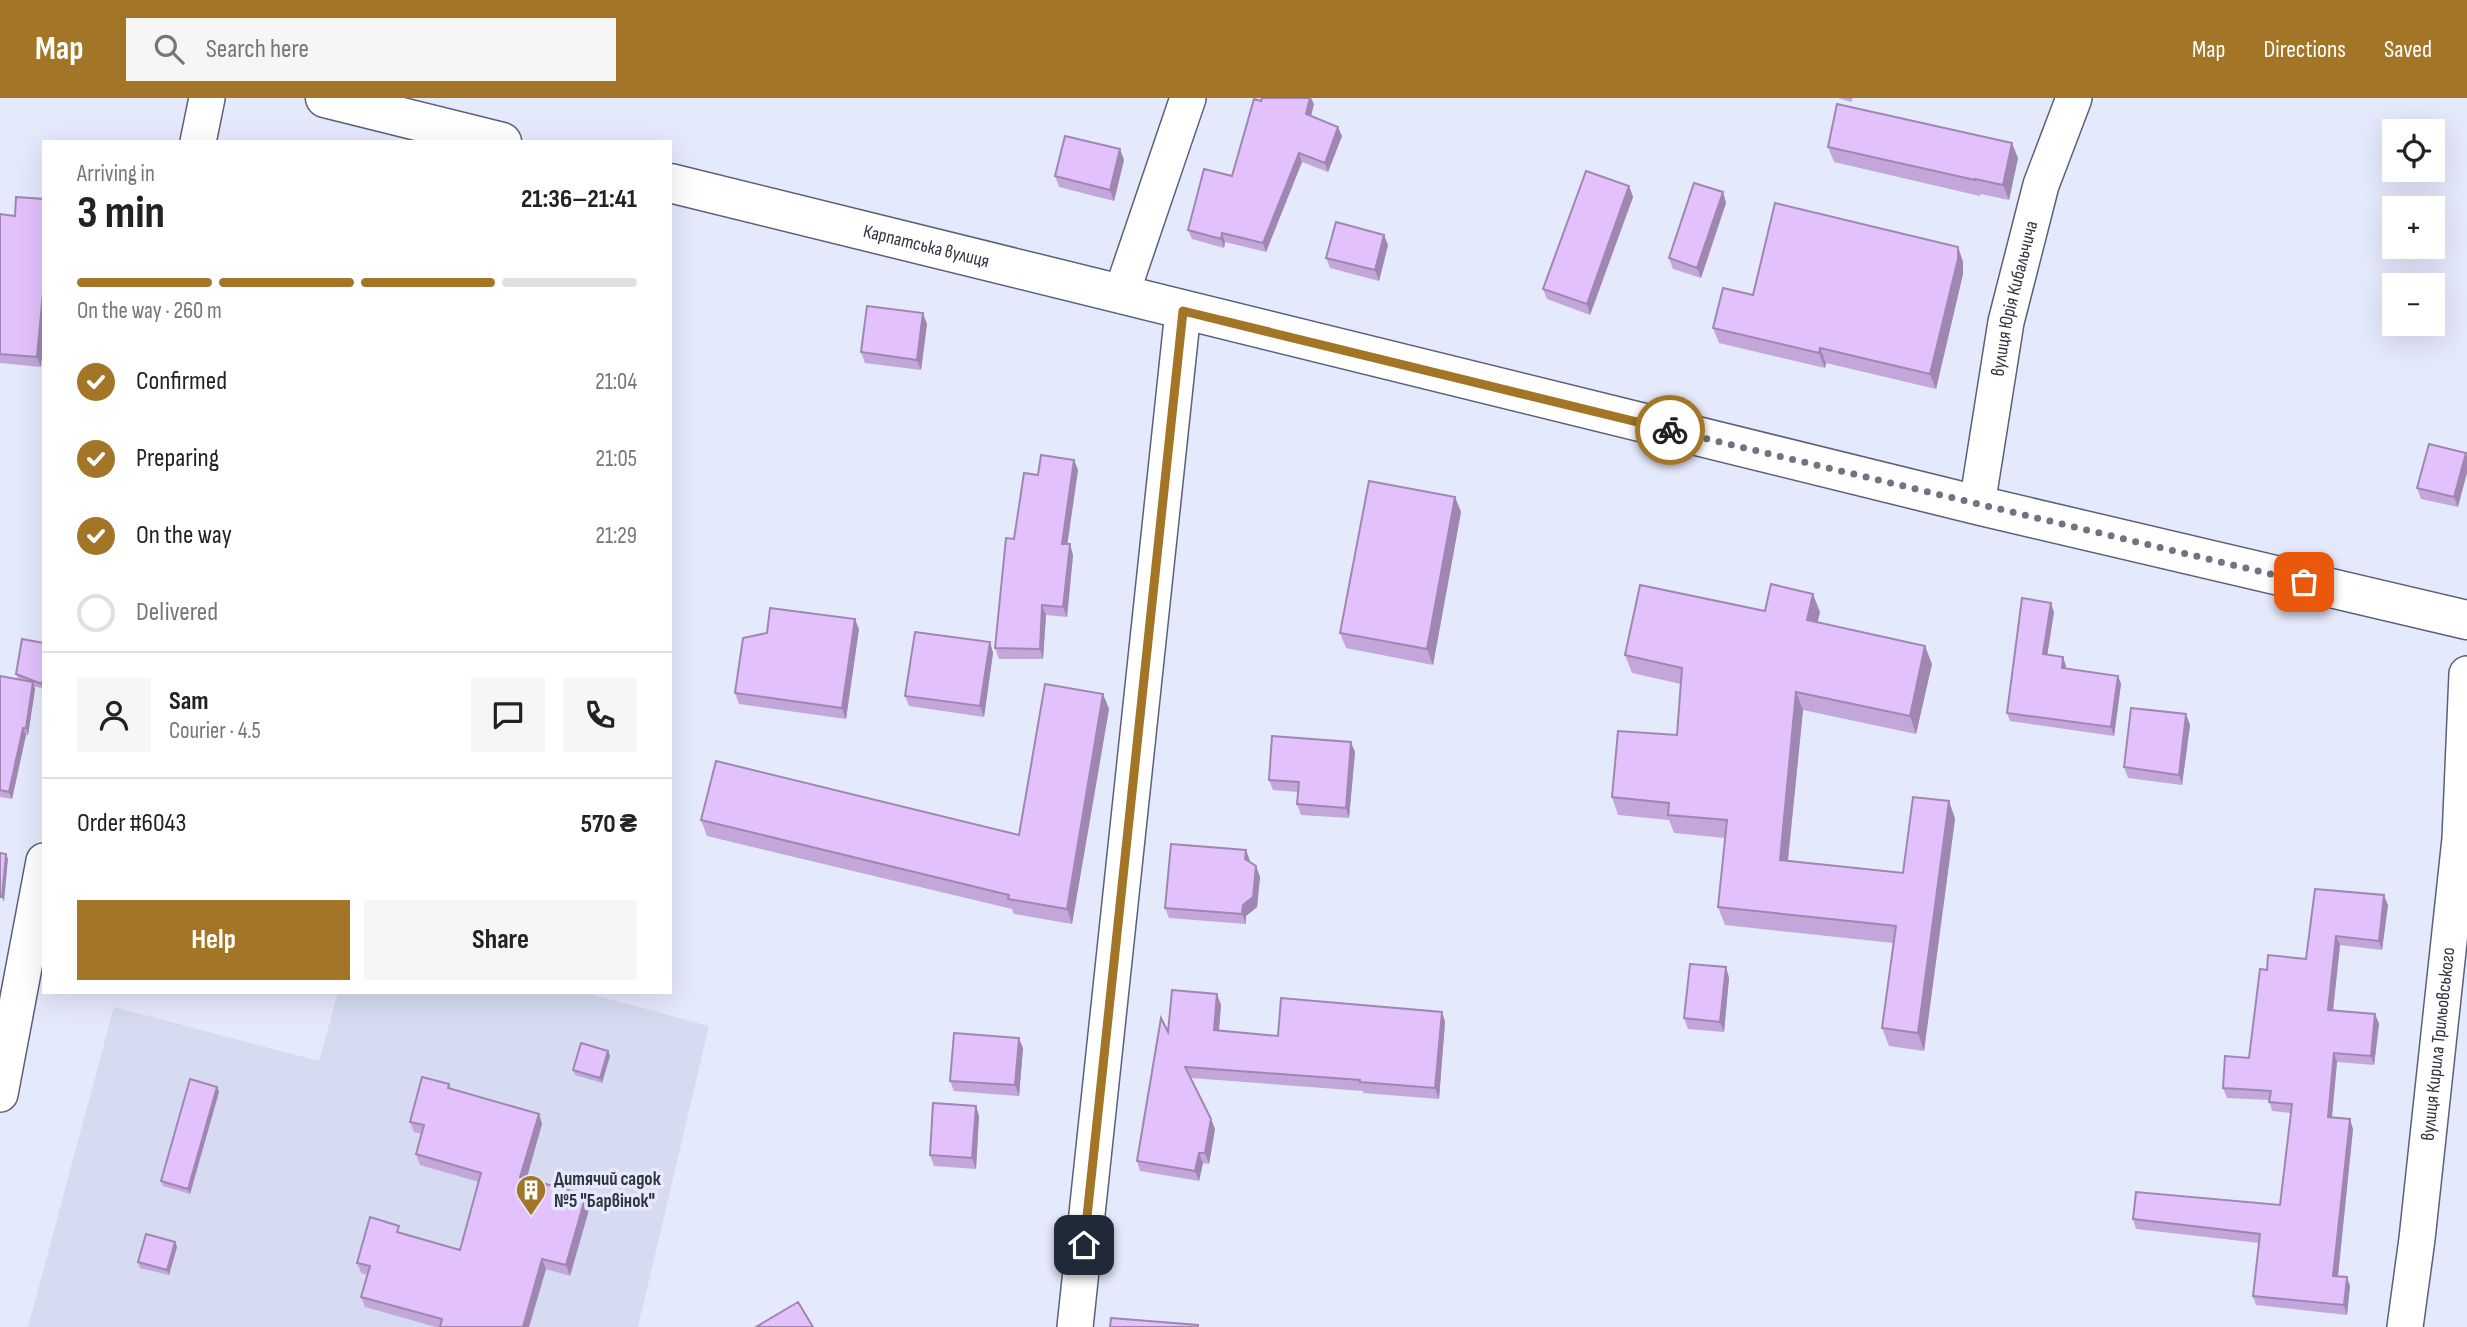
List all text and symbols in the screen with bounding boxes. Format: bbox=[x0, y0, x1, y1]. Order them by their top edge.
search box bbox=[126, 18, 616, 81]
text: Map bbox=[35, 29, 84, 69]
icon: search bbox=[150, 30, 188, 68]
text: Search here bbox=[206, 34, 309, 65]
text: Map bbox=[2192, 35, 2225, 64]
text: Directions bbox=[2263, 35, 2346, 64]
text: Saved bbox=[2384, 35, 2432, 64]
map controls bbox=[2382, 119, 2445, 336]
button: locate bbox=[2382, 119, 2445, 182]
text: Arriving in bbox=[77, 160, 155, 188]
text: 21:36–21:41 bbox=[521, 184, 637, 215]
text: 3 min bbox=[77, 186, 165, 241]
button: + bbox=[2382, 196, 2445, 259]
street label: вулиця Юрія Кибальчича bbox=[1986, 218, 2043, 378]
street label: Карпатська вулиця bbox=[861, 220, 992, 273]
button: − bbox=[2382, 273, 2445, 336]
text: On the way · 260 m bbox=[77, 297, 222, 325]
icon: check bbox=[77, 363, 115, 401]
text: Confirmed bbox=[136, 366, 227, 397]
text: 21:04 bbox=[595, 368, 637, 396]
courier bbox=[1635, 395, 1705, 465]
icon: bike bbox=[1651, 411, 1689, 449]
icon: check bbox=[77, 440, 115, 478]
text: Preparing bbox=[136, 443, 219, 474]
text: 21:05 bbox=[596, 445, 637, 473]
icon: check bbox=[77, 517, 115, 555]
text: On the way bbox=[136, 520, 232, 551]
text: 21:29 bbox=[595, 522, 637, 550]
pin bbox=[2274, 552, 2334, 612]
icon: bag bbox=[2285, 563, 2323, 601]
text: Delivered bbox=[136, 597, 218, 628]
button: person bbox=[77, 678, 151, 752]
button: chat bbox=[471, 678, 545, 752]
button: phone bbox=[563, 678, 637, 752]
text: Sam bbox=[169, 686, 209, 717]
text: Courier · 4.5 bbox=[169, 717, 261, 745]
text: Order #6043 bbox=[77, 808, 186, 839]
text: 570 ₴ bbox=[581, 809, 637, 840]
button: Help bbox=[77, 900, 350, 980]
button: Share bbox=[364, 900, 637, 980]
street label: вулиця Кирила Трильовського bbox=[2416, 946, 2460, 1142]
place label: Дитячий садок №5 "Барвінок" bbox=[554, 1168, 661, 1213]
building icon: Дитячий садок №5 "Барвінок" bbox=[514, 1173, 548, 1217]
pin bbox=[1054, 1215, 1114, 1275]
icon: home bbox=[1065, 1226, 1103, 1264]

